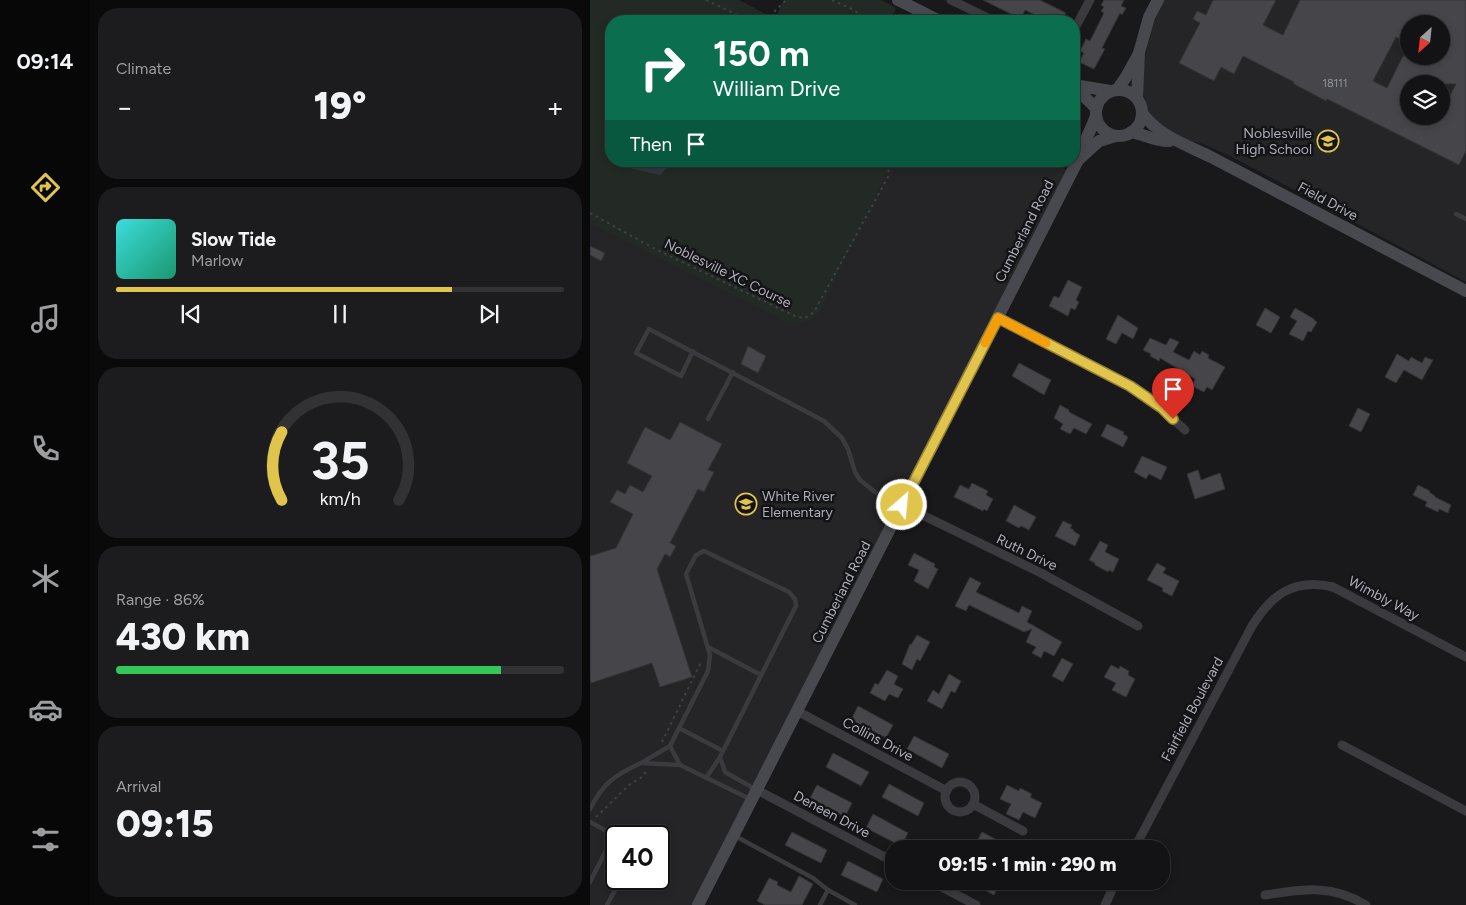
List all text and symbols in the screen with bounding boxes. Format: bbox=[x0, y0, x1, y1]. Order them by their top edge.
north arrow bbox=[1400, 15, 1450, 65]
map controls bbox=[1400, 15, 1450, 125]
text: 150 m bbox=[713, 33, 810, 75]
icon: right bbox=[630, 35, 695, 100]
text: 09:14 bbox=[17, 48, 73, 75]
text: Climate bbox=[116, 59, 171, 78]
text: William Drive bbox=[713, 75, 840, 102]
button: layers bbox=[1400, 75, 1450, 125]
house number: 18111 bbox=[1323, 77, 1347, 90]
text: 19° bbox=[313, 83, 367, 129]
text: − bbox=[116, 90, 133, 124]
text: + bbox=[547, 90, 564, 124]
place label: Noblesville High School bbox=[1235, 125, 1312, 158]
school or university icon: Noblesville High School bbox=[1316, 129, 1340, 153]
icon: arrive bbox=[682, 130, 710, 158]
text: Then bbox=[630, 133, 672, 156]
icon: directions bbox=[28, 170, 63, 205]
street label: Cumberland Road bbox=[991, 177, 1058, 285]
street label: Field Drive bbox=[1295, 179, 1361, 225]
text: Slow Tide bbox=[191, 228, 276, 251]
street label: Noblesville XC Course bbox=[661, 235, 794, 312]
text: Marlow bbox=[191, 251, 243, 270]
icon: previous bbox=[177, 300, 205, 328]
icon: pause bbox=[326, 300, 354, 328]
icon: next bbox=[475, 300, 503, 328]
icon: music bbox=[28, 301, 63, 336]
pin bbox=[1152, 368, 1194, 419]
icon: arrive bbox=[1159, 375, 1187, 403]
text: 35 bbox=[310, 430, 370, 492]
icon: phone bbox=[28, 431, 63, 466]
position arrow bbox=[875, 478, 927, 530]
text: km/h bbox=[320, 488, 360, 509]
place label: White River Elementary bbox=[762, 488, 835, 521]
school or university icon: White River Elementary bbox=[734, 492, 758, 516]
street label: Ruth Drive bbox=[994, 530, 1060, 575]
street label: Cumberland Road bbox=[808, 538, 875, 646]
icon: climate bbox=[28, 561, 63, 596]
street label: Wimbly Way bbox=[1345, 573, 1423, 625]
text: Range · 86% bbox=[116, 590, 205, 609]
text: 430 km bbox=[116, 614, 250, 660]
street label: Fairfield Boulevard bbox=[1158, 654, 1227, 764]
icon: car bbox=[28, 692, 63, 727]
street label: Collins Drive bbox=[839, 714, 916, 765]
text: Arrival bbox=[116, 777, 161, 796]
street label: Deneen Drive bbox=[791, 787, 873, 842]
text: 09:15 bbox=[116, 801, 214, 847]
icon: filters bbox=[28, 822, 63, 857]
speed limit sign: 40 bbox=[605, 825, 670, 890]
text: 09:15 · 1 min · 290 m bbox=[939, 853, 1116, 876]

